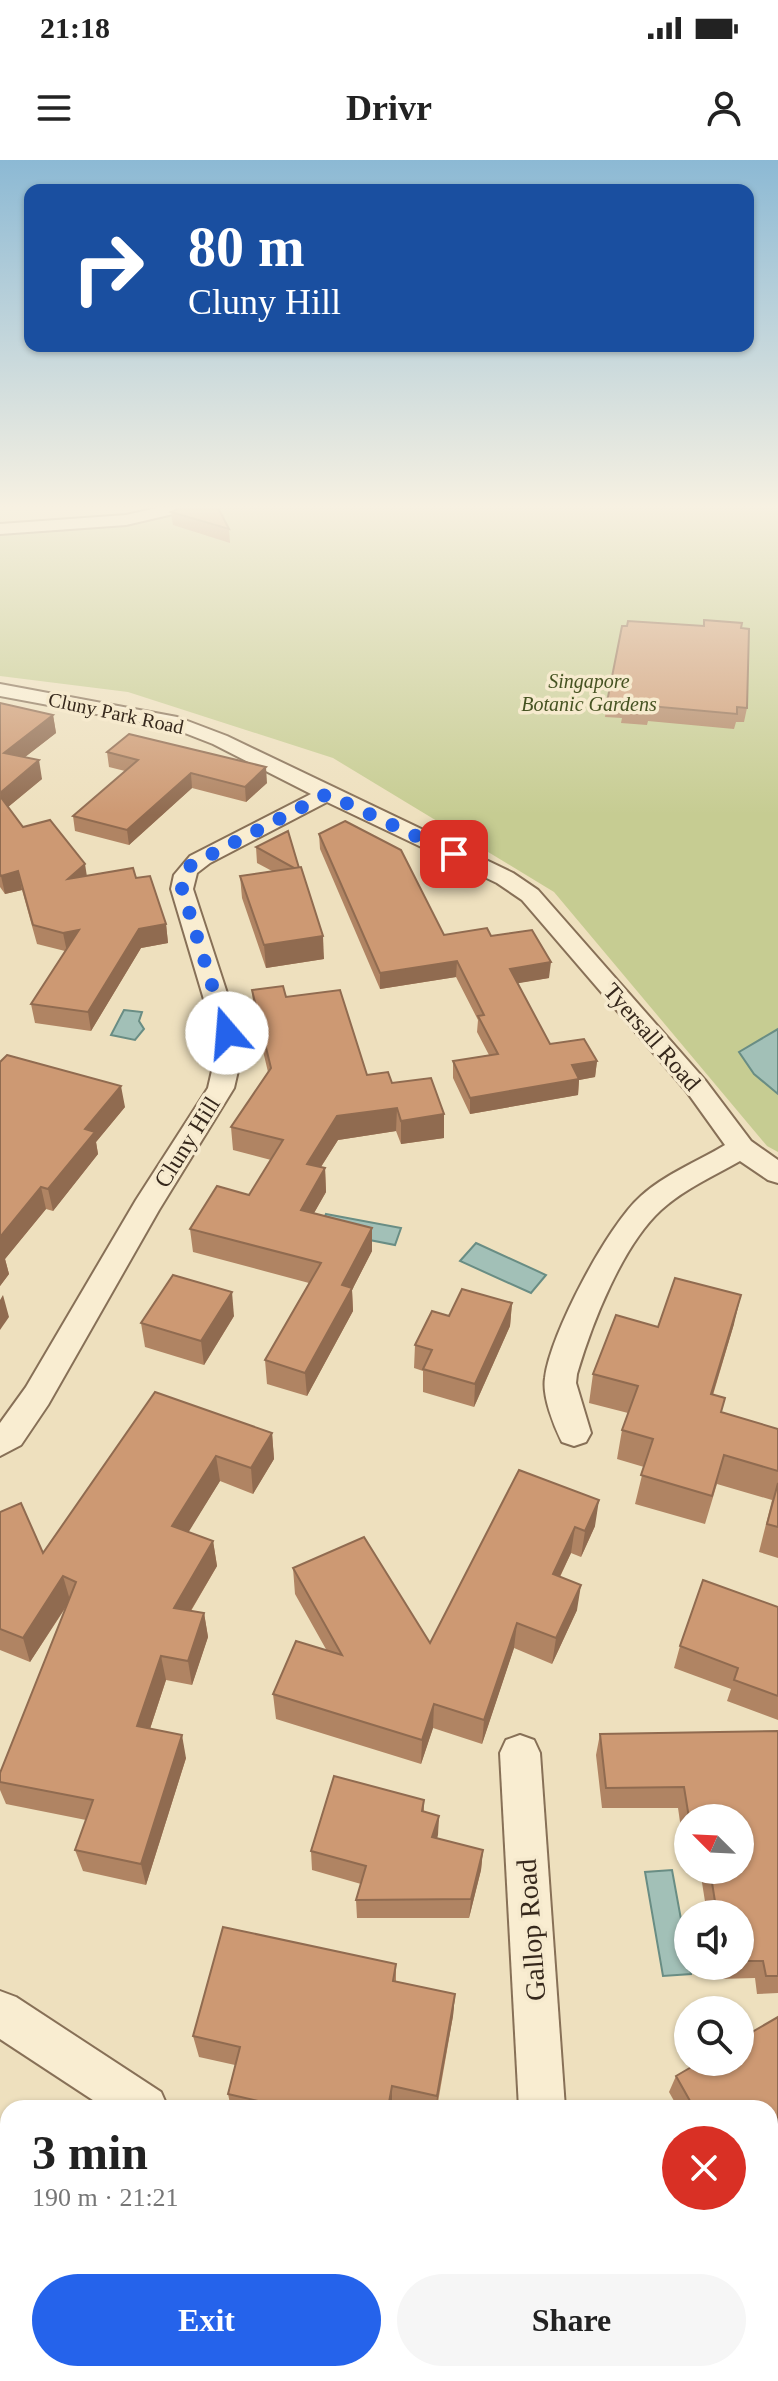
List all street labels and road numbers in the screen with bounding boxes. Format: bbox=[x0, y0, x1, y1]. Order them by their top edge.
street label: Cluny Park Road bbox=[46, 688, 186, 739]
street label: Tyersall Road bbox=[598, 978, 706, 1096]
street label: Cluny Hill bbox=[149, 1092, 225, 1192]
street label: Gallop Road bbox=[511, 1858, 551, 2002]

